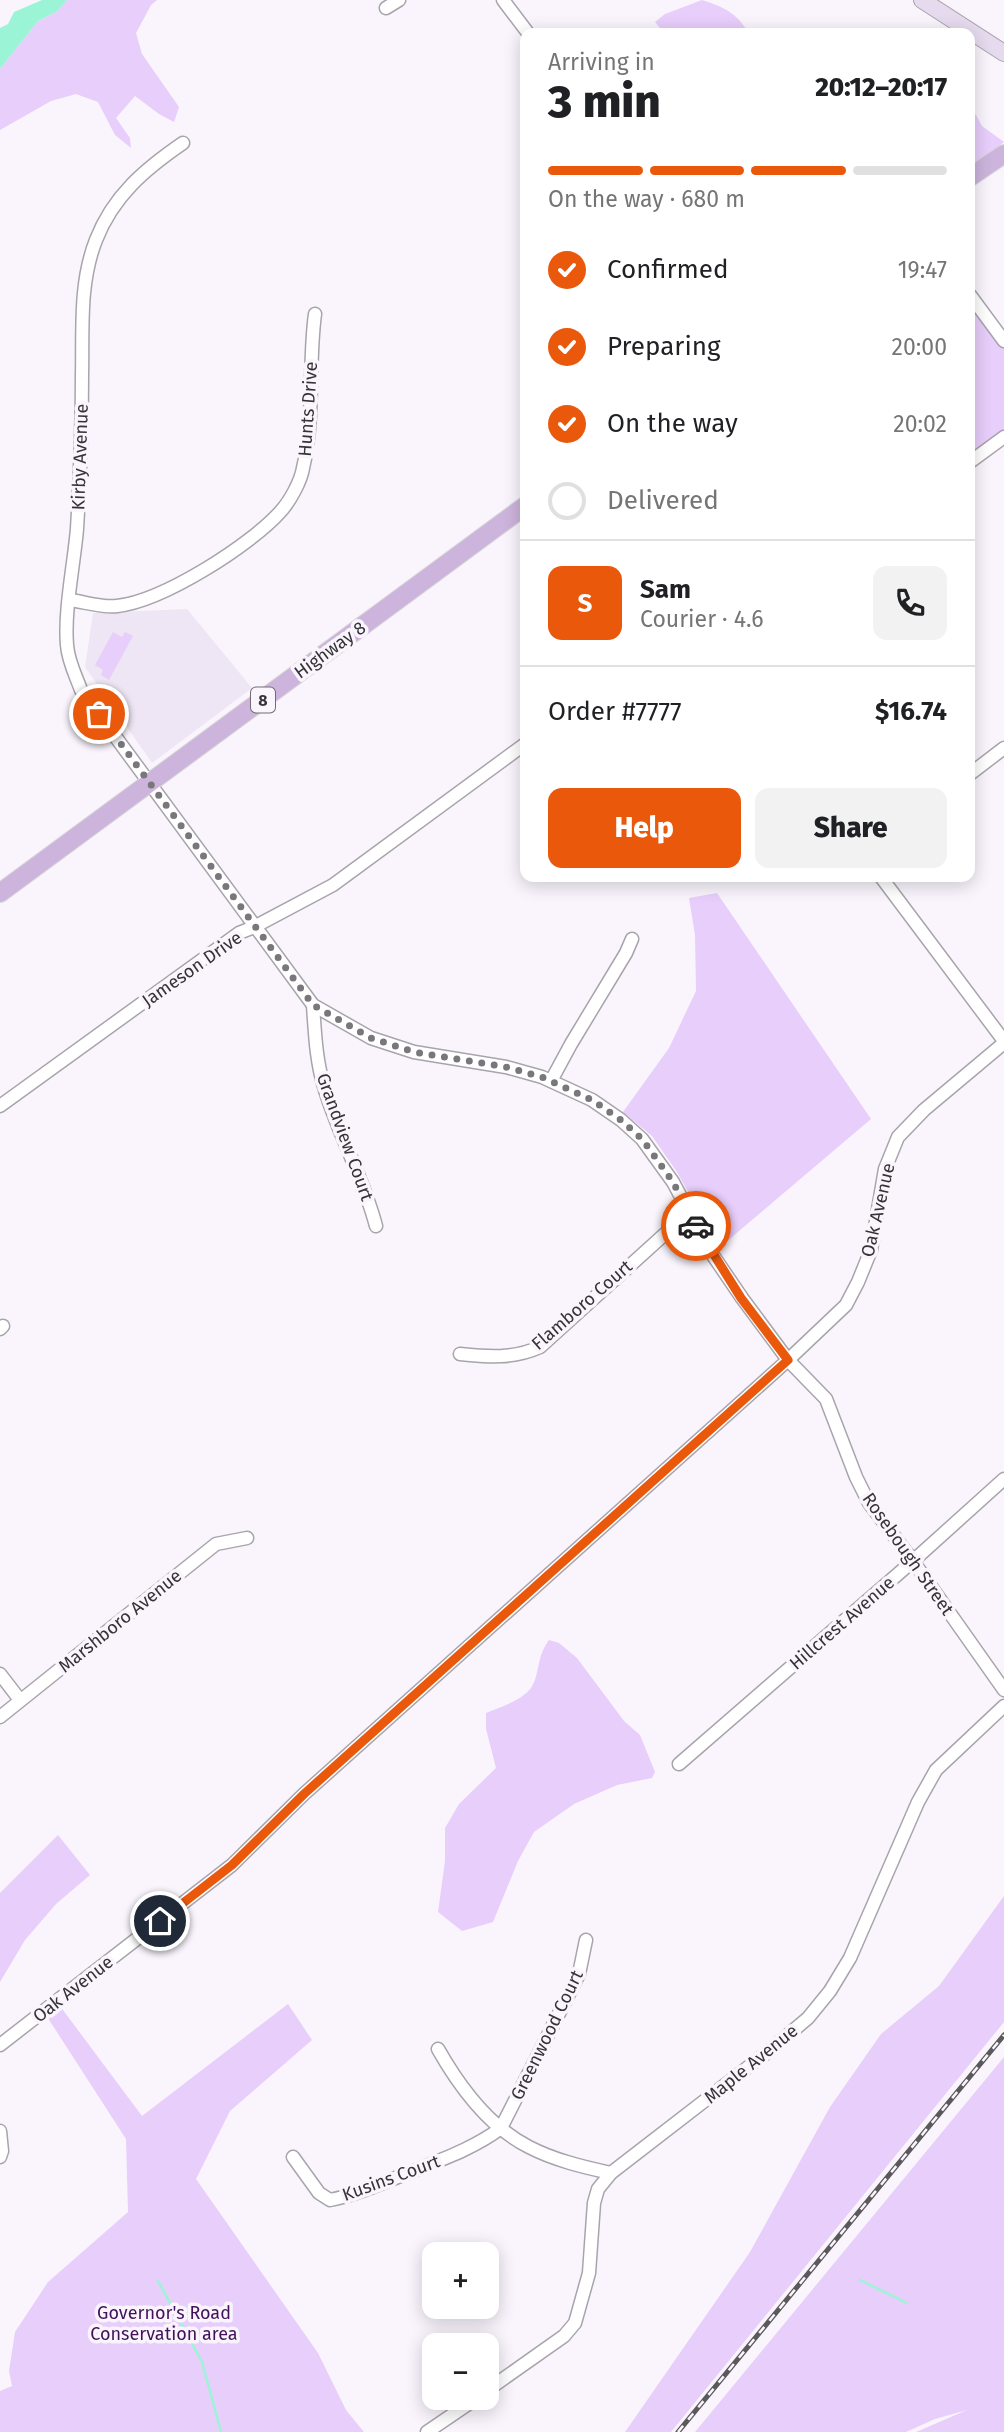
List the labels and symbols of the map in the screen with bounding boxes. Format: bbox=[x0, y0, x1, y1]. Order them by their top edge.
street label: Hunts Drive bbox=[294, 361, 322, 457]
street label: Kirby Avenue bbox=[67, 403, 93, 511]
street label: Highway 8 bbox=[290, 617, 370, 683]
pin bbox=[69, 684, 129, 744]
road number: 8 bbox=[251, 688, 275, 712]
street label: Jameson Drive bbox=[138, 926, 246, 1012]
street label: Grandview Court bbox=[312, 1070, 378, 1204]
street label: Oak Avenue bbox=[857, 1161, 899, 1259]
courier bbox=[661, 1191, 731, 1261]
street label: Flamboro Court bbox=[527, 1255, 637, 1355]
street label: Rosebough Street bbox=[858, 1488, 959, 1620]
street label: Marshboro Avenue bbox=[54, 1565, 186, 1677]
street label: Hillcrest Avenue bbox=[785, 1571, 899, 1675]
pin bbox=[130, 1891, 190, 1951]
street label: Oak Avenue bbox=[28, 1951, 118, 2027]
street label: Greenwood Court bbox=[506, 1966, 588, 2103]
street label: Maple Avenue bbox=[700, 2020, 802, 2108]
street label: Kusins Court bbox=[339, 2150, 443, 2206]
park label: Governor's Road Conservation area bbox=[90, 2302, 238, 2345]

